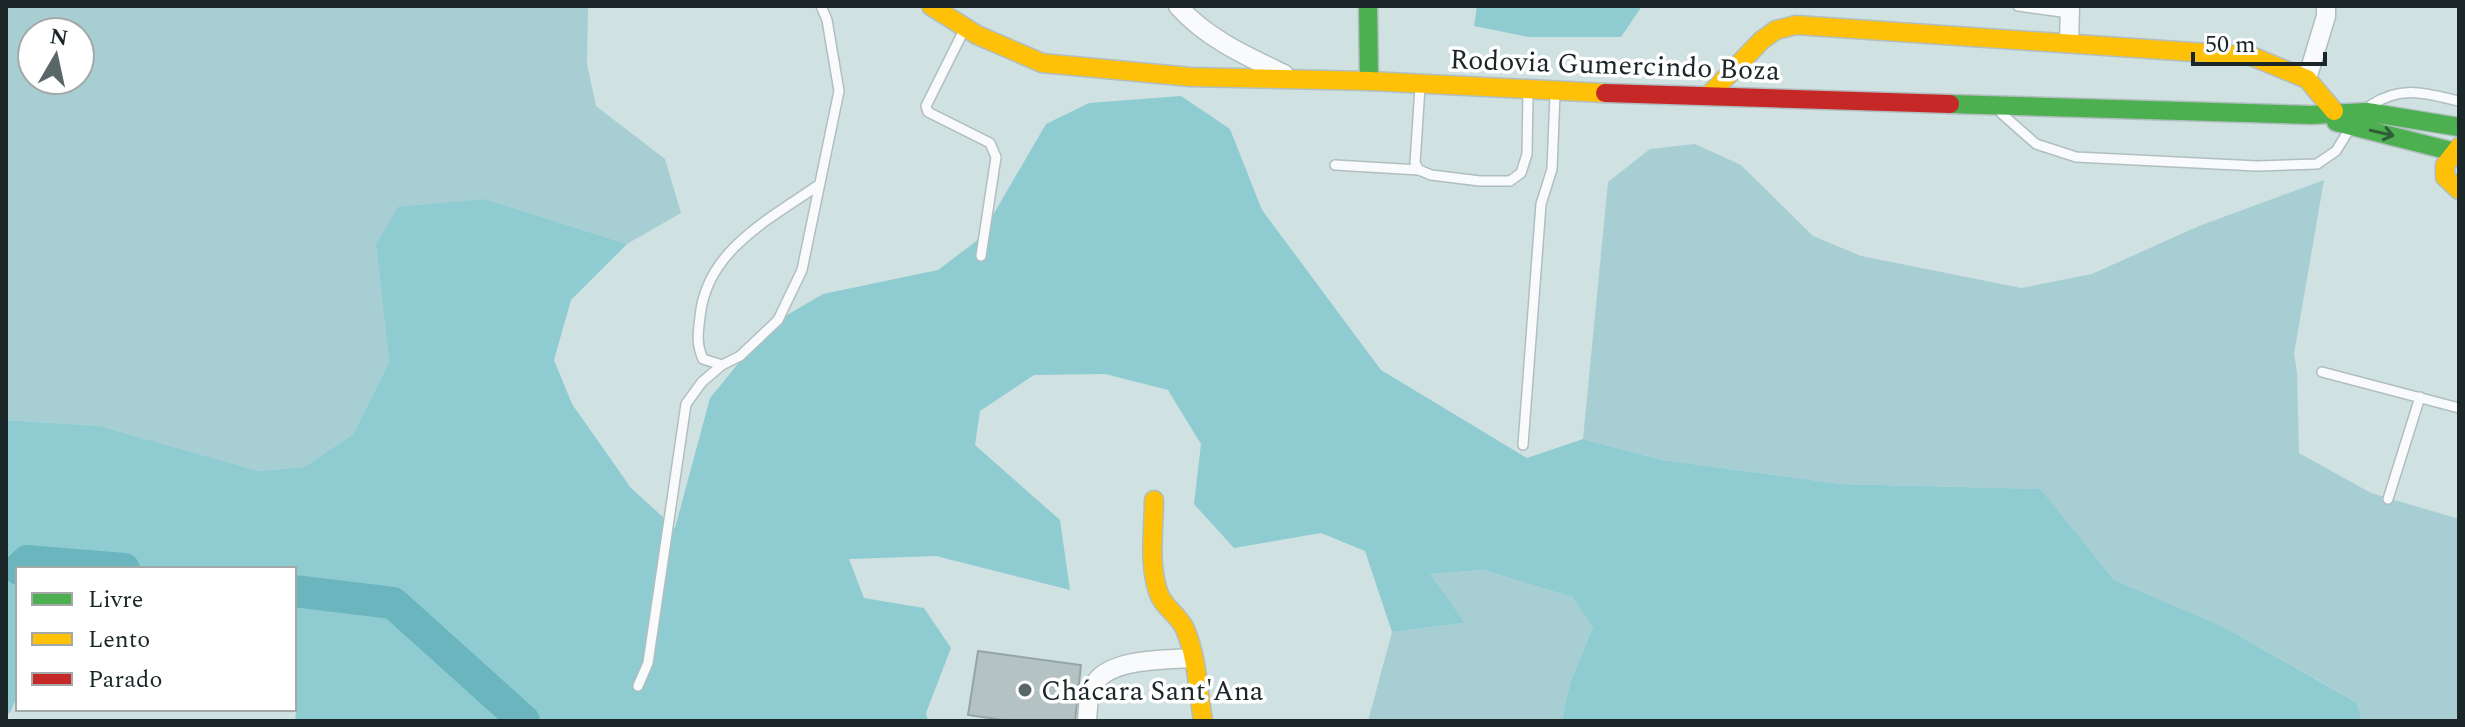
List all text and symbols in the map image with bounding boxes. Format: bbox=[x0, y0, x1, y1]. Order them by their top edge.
north arrow bbox=[16, 16, 96, 96]
scale bar bbox=[2193, 16, 2325, 66]
text: N bbox=[47, 20, 70, 55]
text: 50 m bbox=[2205, 27, 2256, 63]
street label: Rodovia Gumercindo Boza bbox=[1449, 38, 1781, 93]
one-way arrow bbox=[2369, 126, 2395, 141]
legend bbox=[16, 567, 296, 711]
text: Livre bbox=[88, 582, 143, 618]
text: Lento bbox=[88, 622, 150, 658]
text: Parado bbox=[88, 662, 162, 698]
place label: Chácara Sant'Ana bbox=[1041, 670, 1264, 713]
marker: Chácara Sant'Ana bbox=[1016, 681, 1034, 699]

